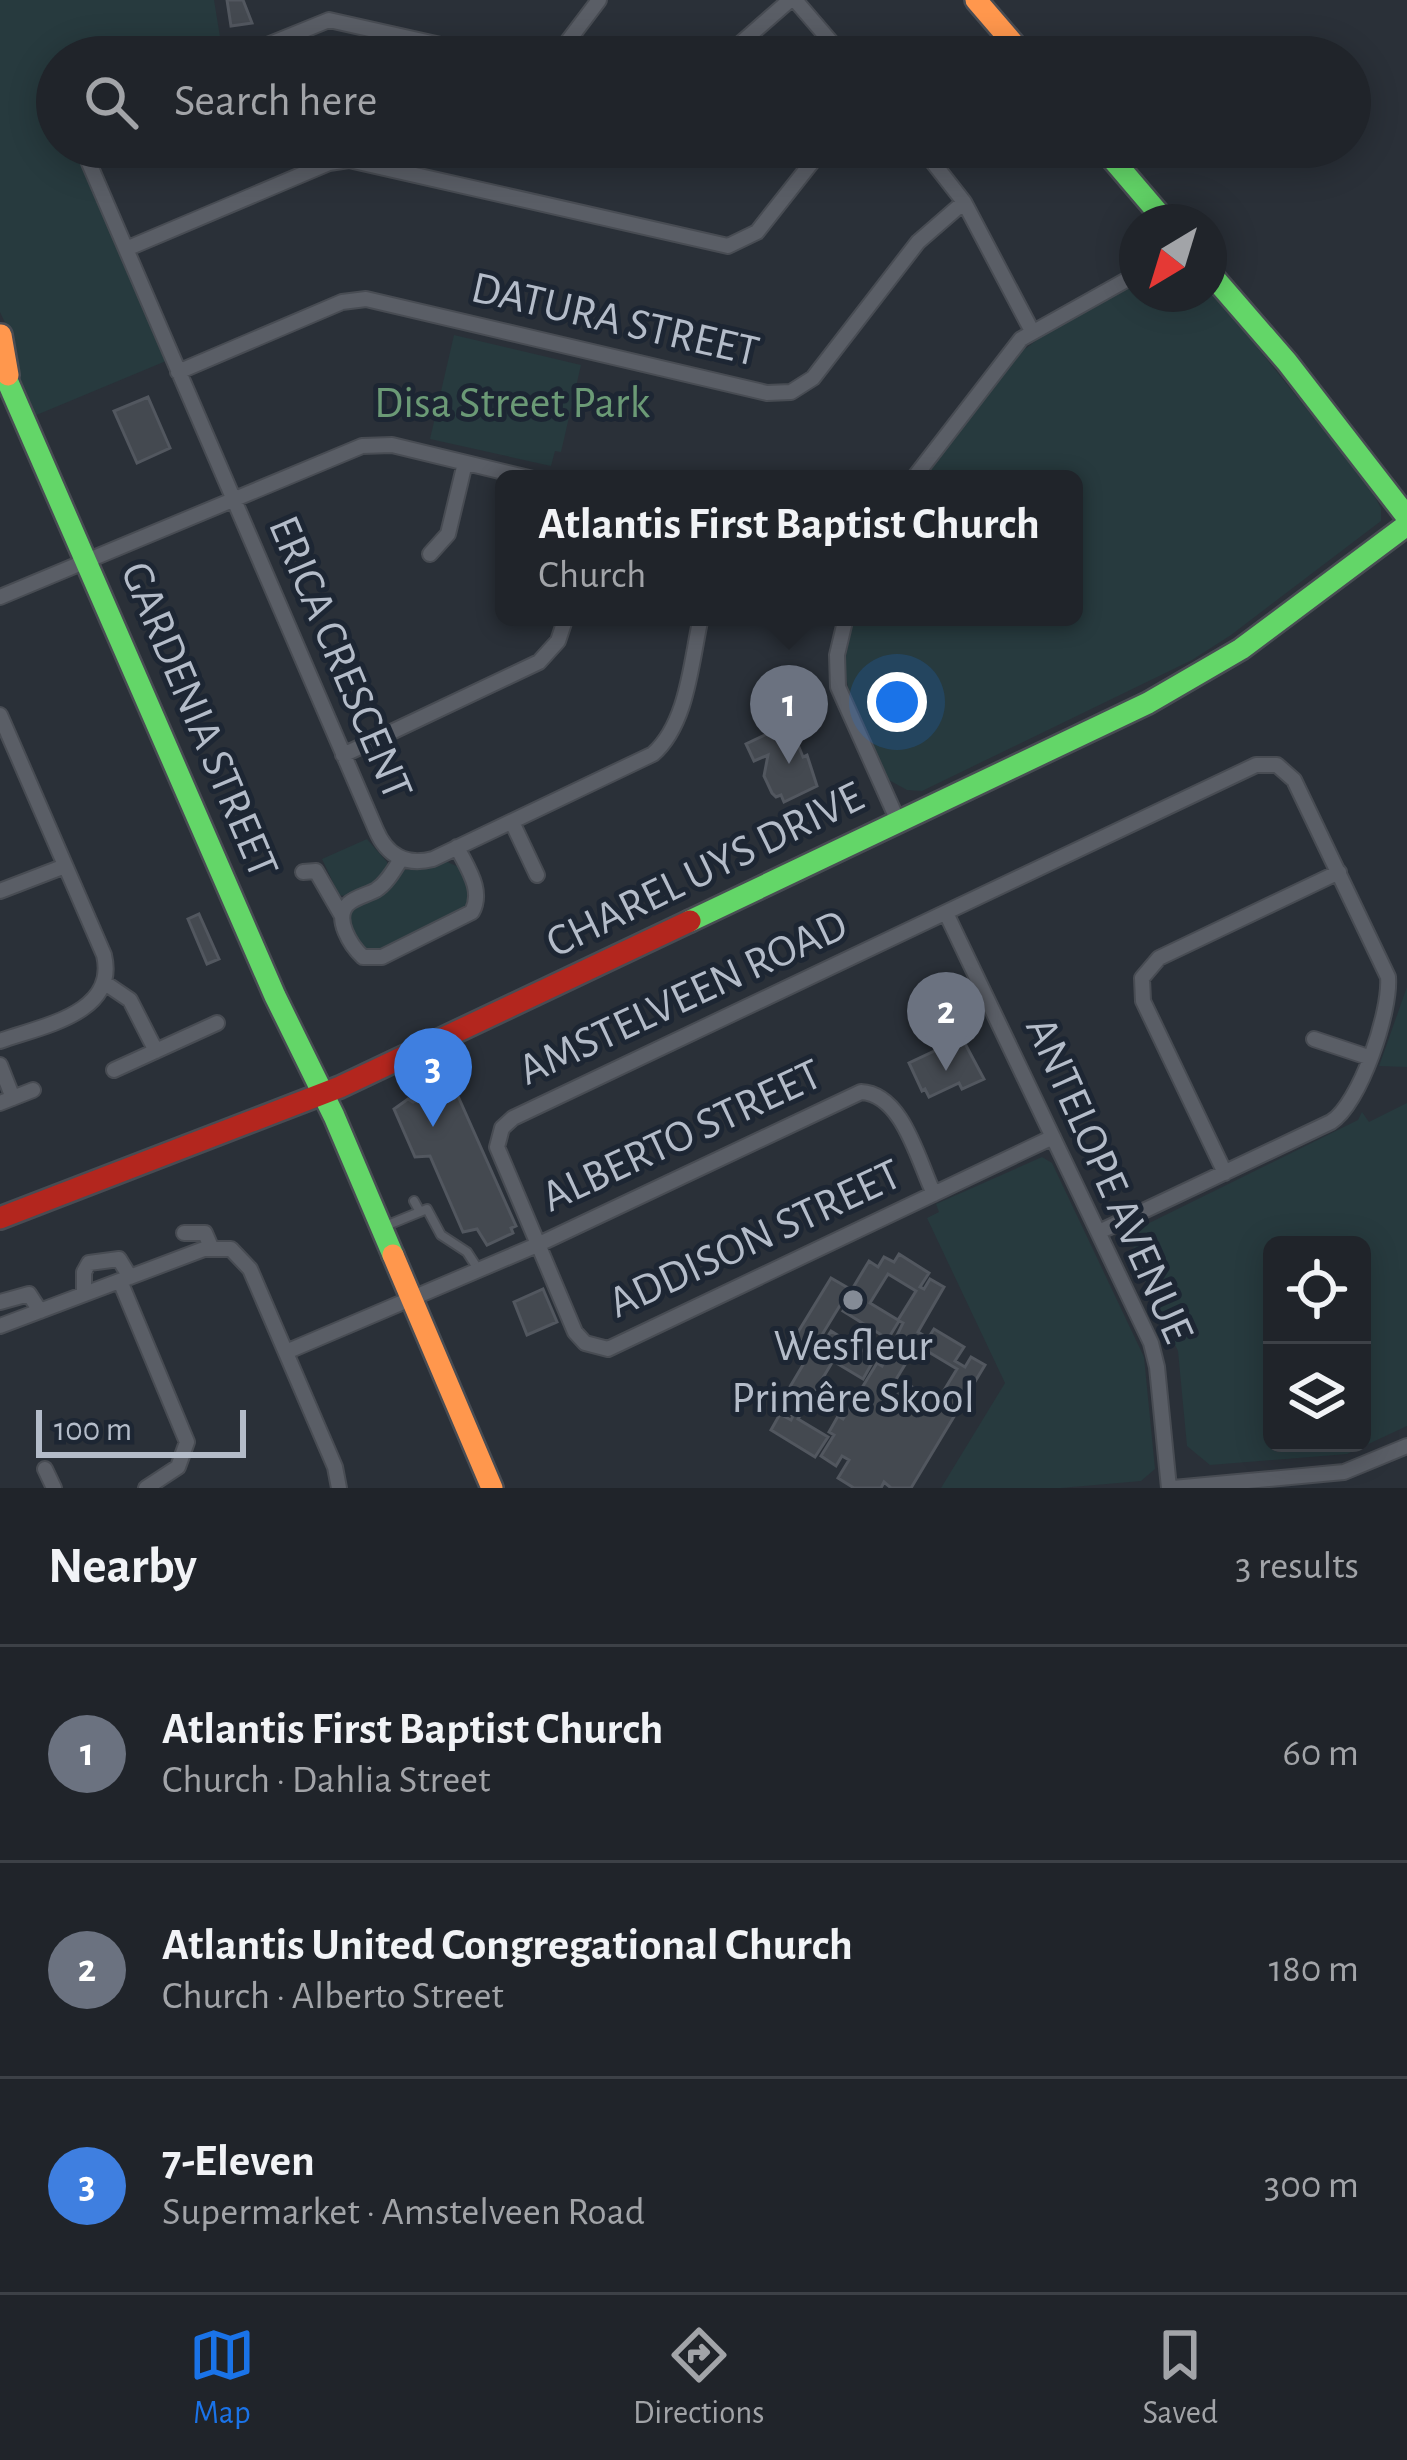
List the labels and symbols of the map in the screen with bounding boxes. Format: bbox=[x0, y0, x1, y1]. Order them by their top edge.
north arrow bbox=[1119, 204, 1227, 312]
street label: DATURA STREET bbox=[467, 265, 763, 375]
park label: Disa Street Park bbox=[374, 381, 650, 426]
street label: ERICA CRESCENT bbox=[260, 510, 420, 806]
street label: GARDENIA STREET bbox=[112, 556, 286, 884]
pin: 1 bbox=[750, 665, 828, 764]
your location bbox=[867, 672, 927, 732]
street label: CHAREL UYS DRIVE bbox=[540, 774, 870, 966]
street label: AMSTELVEEN ROAD bbox=[512, 902, 854, 1094]
pin: 2 bbox=[907, 972, 985, 1071]
street label: ANTELOPE AVENUE bbox=[1017, 1011, 1201, 1349]
pin: 3 bbox=[394, 1028, 472, 1127]
street label: ALBERTO STREET bbox=[535, 1052, 829, 1220]
street label: ADDISON STREET bbox=[602, 1152, 908, 1326]
marker: Wesfleur Primêre Skool bbox=[840, 1287, 866, 1313]
place label: Wesfleur Primêre Skool bbox=[731, 1324, 975, 1421]
scale bar bbox=[36, 1404, 246, 1457]

